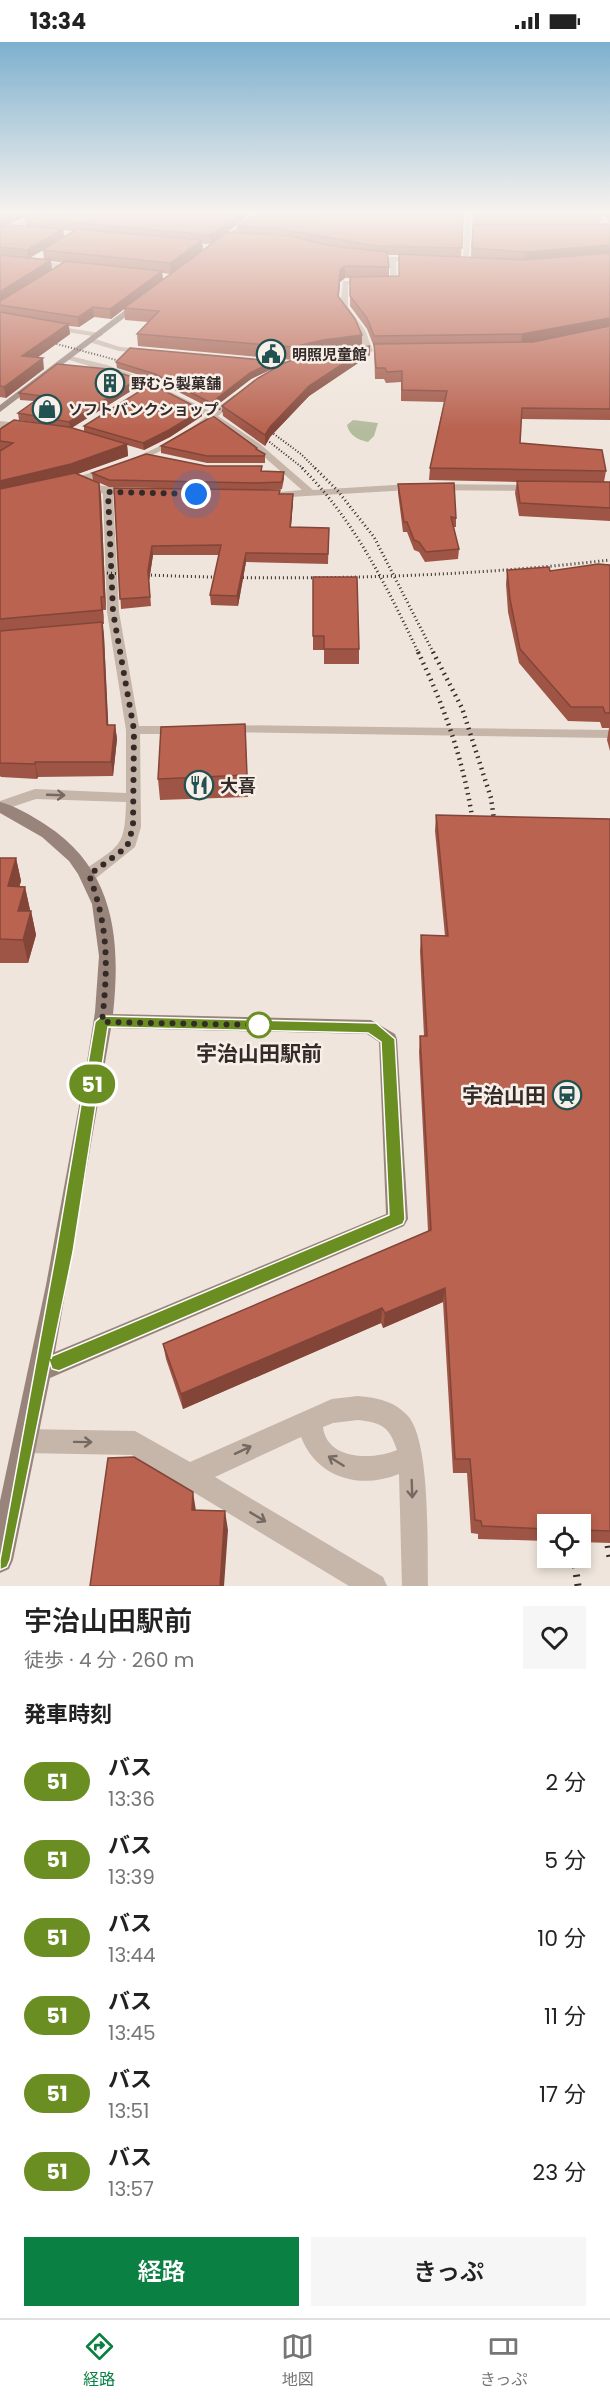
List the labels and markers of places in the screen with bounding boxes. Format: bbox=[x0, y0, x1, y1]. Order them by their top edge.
public building icon: 明照児童館 bbox=[255, 338, 287, 370]
place label: 明照児童館 bbox=[292, 344, 367, 365]
building icon: 野むら製菓舗 bbox=[94, 367, 126, 399]
place label: 野むら製菓舗 bbox=[131, 373, 221, 394]
shop icon: ソフトバンクショップ bbox=[31, 393, 63, 425]
place label: ソフトバンクショップ bbox=[68, 399, 219, 420]
restaurant icon: 大喜 bbox=[183, 769, 215, 801]
place label: 大喜 bbox=[220, 773, 256, 798]
marker: 宇治山田駅前 bbox=[246, 1012, 272, 1038]
place label: 宇治山田駅前 bbox=[196, 1039, 322, 1068]
station icon: 宇治山田 bbox=[551, 1079, 583, 1111]
place label: 宇治山田 bbox=[462, 1081, 546, 1110]

